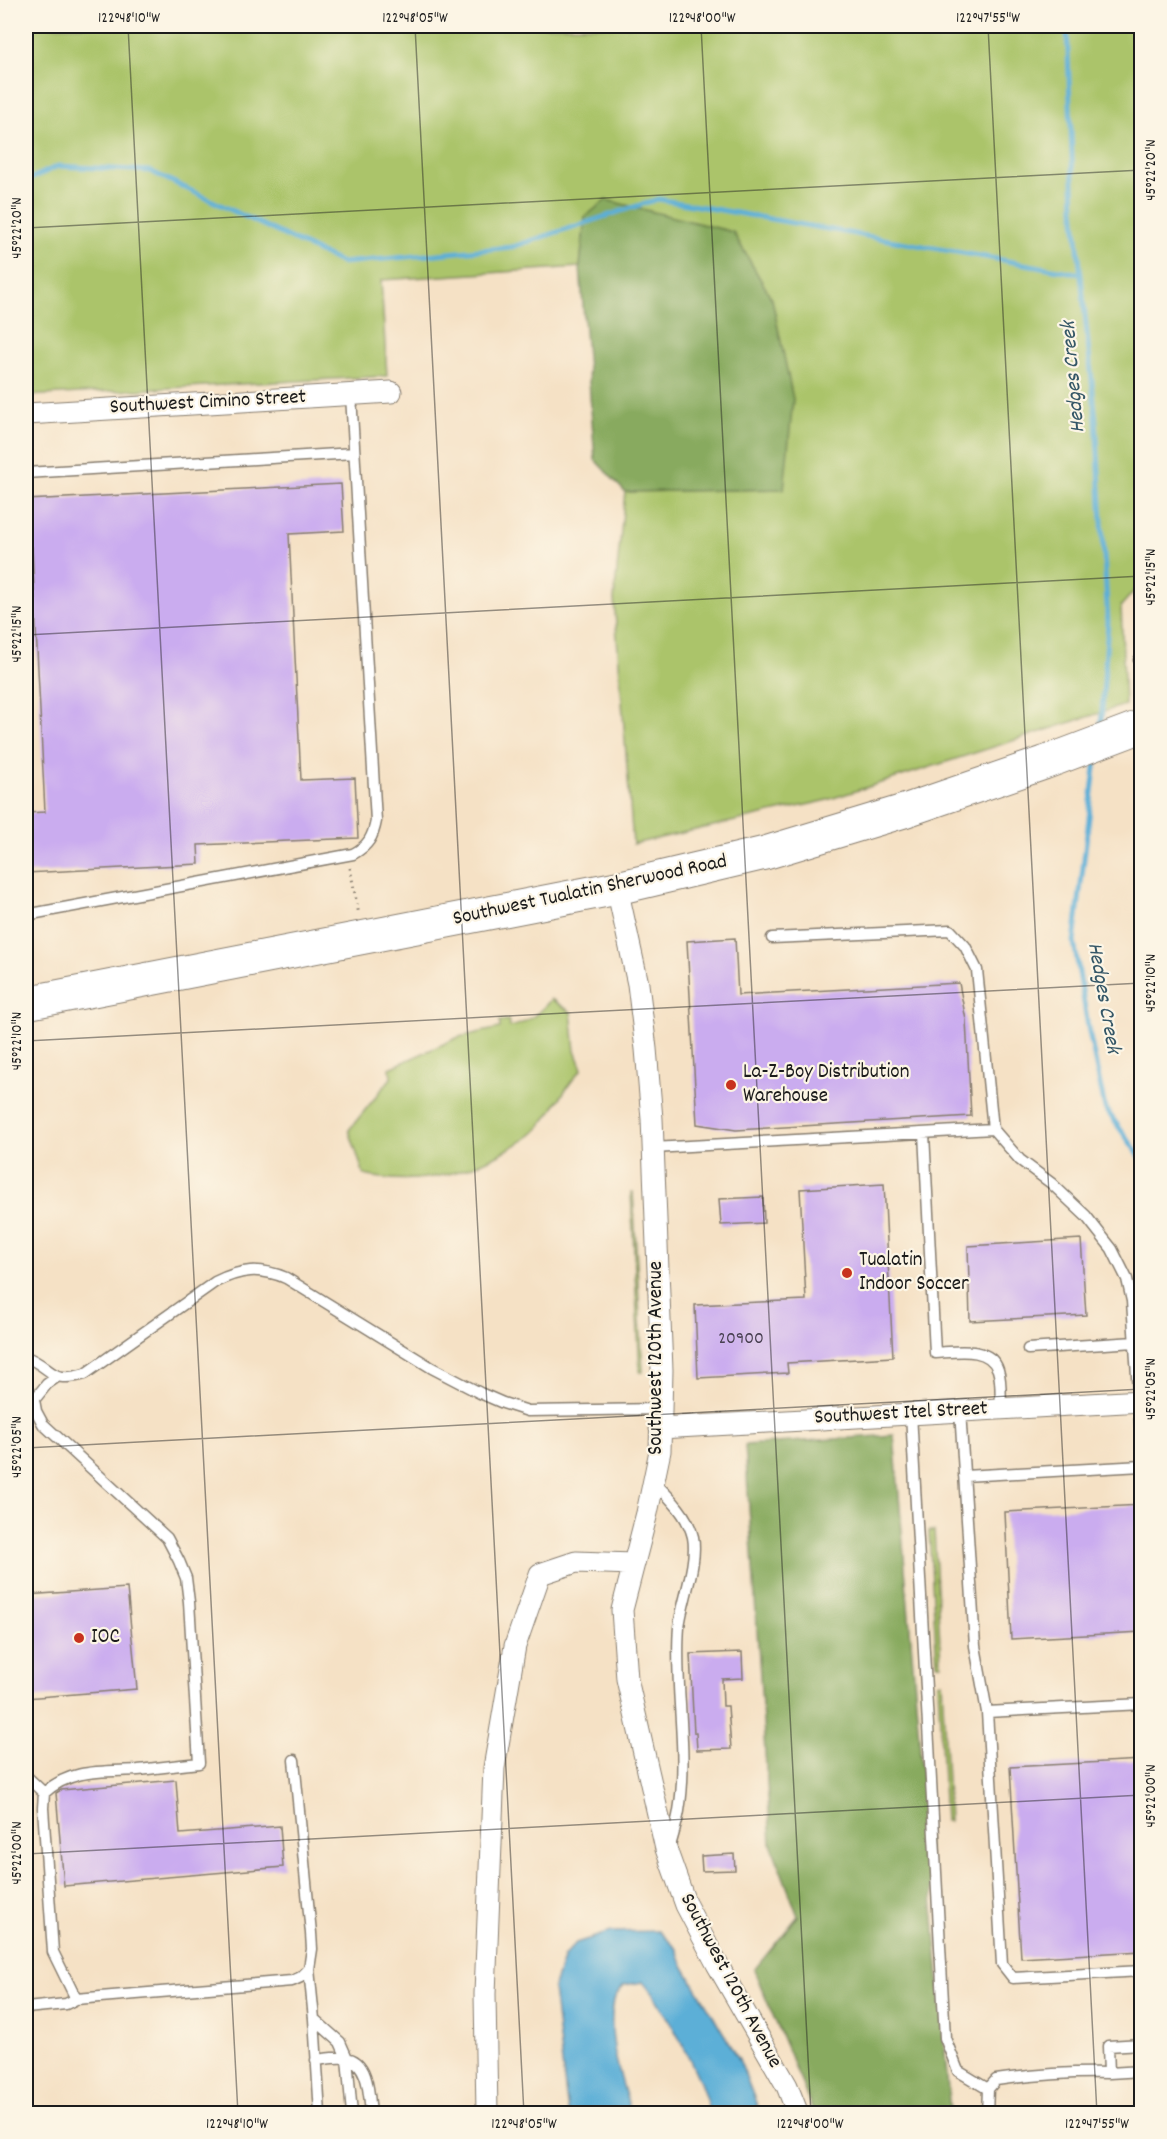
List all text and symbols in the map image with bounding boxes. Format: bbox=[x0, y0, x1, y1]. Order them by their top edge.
text: 122°48'10"W bbox=[98, 8, 160, 30]
text: 122°48'05"W bbox=[382, 8, 448, 30]
text: 122°48'00"W bbox=[669, 8, 736, 30]
text: 122°47'55"W bbox=[956, 8, 1020, 30]
text: 45°22'20"N bbox=[1141, 139, 1163, 201]
text: 45°22'20"N bbox=[7, 197, 29, 259]
water label: Hedges Creek bbox=[1053, 318, 1094, 434]
street label: Southwest Cimino Street bbox=[109, 383, 307, 423]
text: 45°22'15"N bbox=[1141, 548, 1163, 606]
text: 45°22'15"N bbox=[7, 605, 29, 663]
street label: Southwest Tualatin Sherwood Road bbox=[450, 847, 730, 935]
water label: Hedges Creek bbox=[1078, 940, 1128, 1058]
text: 45°22'10"N bbox=[1141, 954, 1163, 1012]
text: 45°22'10"N bbox=[7, 1012, 29, 1070]
place label: La-Z-Boy Distribution Warehouse bbox=[743, 1058, 909, 1112]
marker: La-Z-Boy Distribution Warehouse bbox=[724, 1078, 738, 1092]
place label: Tualatin Indoor Soccer bbox=[859, 1246, 969, 1300]
street label: Southwest 120th Avenue bbox=[642, 1261, 672, 1455]
marker: Tualatin Indoor Soccer bbox=[840, 1266, 854, 1280]
house number: 20900 bbox=[718, 1327, 764, 1352]
text: 45°22'05"N bbox=[1141, 1358, 1163, 1420]
street label: Southwest Itel Street bbox=[814, 1394, 989, 1434]
text: 45°22'05"N bbox=[7, 1416, 29, 1478]
place label: IOC bbox=[91, 1623, 120, 1653]
marker: IOC bbox=[72, 1631, 86, 1645]
text: 45°22'00"N bbox=[1141, 1764, 1163, 1828]
text: 45°22'00"N bbox=[7, 1821, 29, 1885]
street label: Southwest 120th Avenue bbox=[671, 1888, 789, 2074]
text: 122°48'10"W bbox=[206, 2114, 268, 2136]
text: 122°48'05"W bbox=[491, 2114, 557, 2136]
text: 122°48'00"W bbox=[777, 2114, 844, 2136]
text: 122°47'55"W bbox=[1065, 2114, 1129, 2136]

